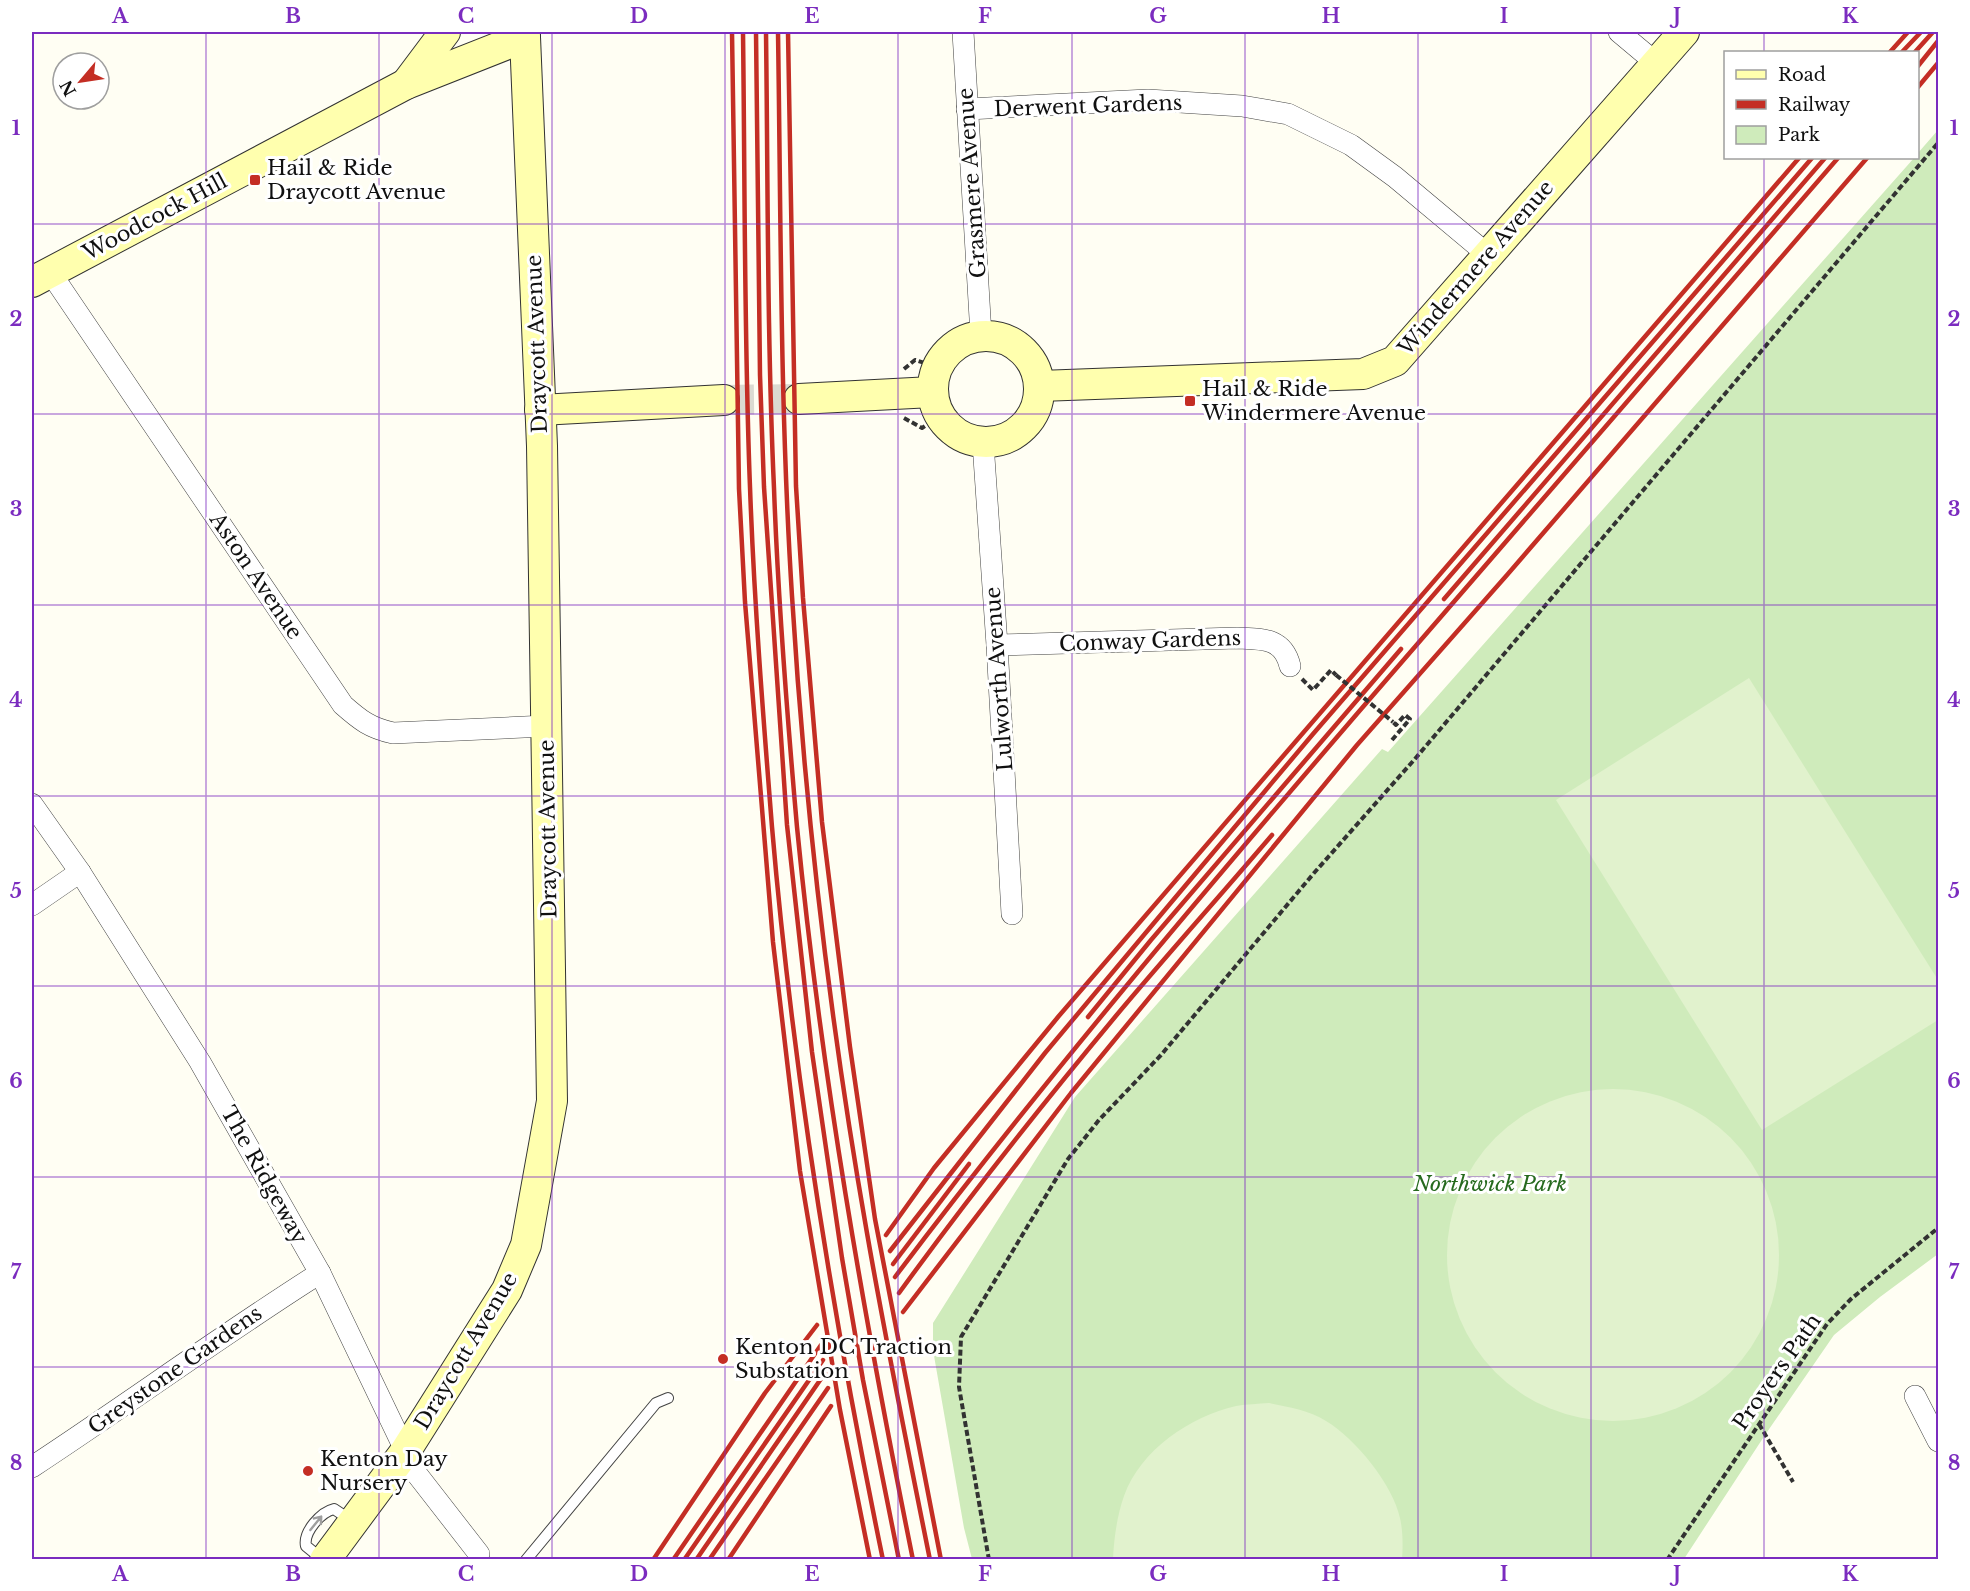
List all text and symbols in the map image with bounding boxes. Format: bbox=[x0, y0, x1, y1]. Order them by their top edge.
text: A bbox=[111, 4, 129, 28]
text: B bbox=[285, 4, 301, 28]
text: C bbox=[458, 4, 474, 28]
text: D bbox=[630, 4, 648, 28]
text: E bbox=[804, 4, 820, 28]
text: F bbox=[978, 4, 992, 28]
text: G bbox=[1149, 4, 1167, 28]
text: H bbox=[1322, 4, 1341, 28]
text: I bbox=[1500, 4, 1508, 28]
text: J bbox=[1669, 4, 1681, 28]
text: K bbox=[1842, 4, 1859, 28]
north arrow bbox=[51, 51, 111, 111]
legend bbox=[1724, 51, 1919, 159]
text: Road bbox=[1778, 64, 1826, 86]
text: N bbox=[55, 77, 80, 100]
street label: Grasmere Avenue bbox=[952, 87, 992, 279]
street label: Derwent Gardens bbox=[993, 90, 1183, 122]
text: Railway bbox=[1778, 94, 1851, 116]
text: 1 bbox=[12, 116, 21, 140]
text: 1 bbox=[1950, 116, 1959, 140]
text: Park bbox=[1778, 124, 1820, 146]
place label: Hail & Ride Draycott Avenue bbox=[267, 155, 446, 205]
street label: Woodcock Hill bbox=[77, 168, 232, 266]
marker: Hail & Ride Draycott Avenue bbox=[248, 173, 262, 187]
street label: Windermere Avenue bbox=[1392, 175, 1559, 362]
street label: Draycott Avenue bbox=[521, 254, 553, 434]
text: 2 bbox=[9, 307, 23, 331]
text: 2 bbox=[1947, 307, 1961, 331]
place label: Hail & Ride Windermere Avenue bbox=[1201, 376, 1426, 426]
marker: Hail & Ride Windermere Avenue bbox=[1183, 394, 1197, 408]
text: 3 bbox=[10, 497, 22, 521]
text: 3 bbox=[1948, 497, 1960, 521]
street label: Aston Avenue bbox=[204, 507, 308, 644]
street label: Lulworth Avenue bbox=[980, 586, 1018, 772]
street label: Conway Gardens bbox=[1058, 625, 1242, 657]
text: 4 bbox=[9, 688, 23, 712]
text: 4 bbox=[1947, 688, 1961, 712]
street label: Draycott Avenue bbox=[533, 739, 563, 919]
text: 5 bbox=[10, 879, 22, 903]
text: 5 bbox=[1948, 879, 1960, 903]
text: 6 bbox=[9, 1069, 23, 1093]
text: 6 bbox=[1947, 1069, 1961, 1093]
street label: The Ridgeway bbox=[215, 1101, 313, 1249]
park label: Northwick Park bbox=[1412, 1171, 1567, 1197]
text: 7 bbox=[11, 1260, 22, 1284]
text: 7 bbox=[1949, 1260, 1960, 1284]
street label: Draycott Avenue bbox=[409, 1268, 523, 1434]
street label: Greystone Gardens bbox=[83, 1300, 267, 1440]
street label: Proyers Path bbox=[1727, 1309, 1827, 1435]
place label: Kenton DC Traction Substation bbox=[735, 1334, 952, 1384]
marker: Kenton DC Traction Substation bbox=[716, 1352, 730, 1366]
place label: Kenton Day Nursery bbox=[320, 1446, 448, 1496]
text: 8 bbox=[10, 1451, 22, 1475]
text: 8 bbox=[1948, 1451, 1960, 1475]
marker: Kenton Day Nursery bbox=[301, 1464, 315, 1478]
one-way arrow bbox=[309, 1515, 322, 1531]
text: A bbox=[111, 1562, 129, 1586]
text: B bbox=[285, 1562, 301, 1586]
text: C bbox=[458, 1562, 474, 1586]
text: D bbox=[630, 1562, 648, 1586]
text: E bbox=[804, 1562, 820, 1586]
text: F bbox=[978, 1562, 992, 1586]
text: G bbox=[1149, 1562, 1167, 1586]
text: H bbox=[1322, 1562, 1341, 1586]
text: I bbox=[1500, 1562, 1508, 1586]
text: J bbox=[1669, 1562, 1681, 1586]
text: K bbox=[1842, 1562, 1859, 1586]

